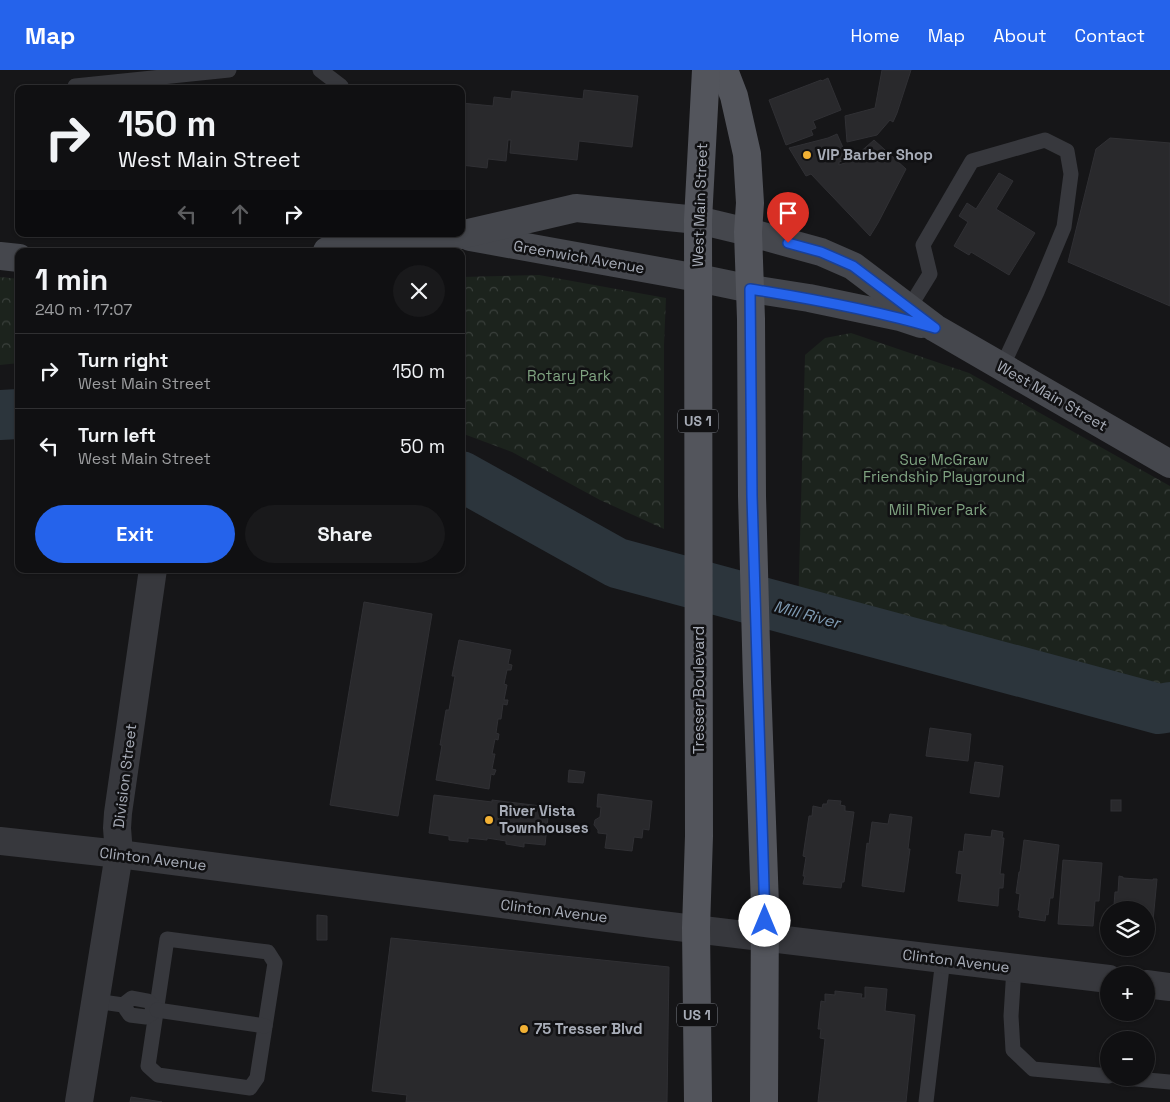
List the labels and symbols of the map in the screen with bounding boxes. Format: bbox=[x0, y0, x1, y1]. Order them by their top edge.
street label: West Main Street bbox=[688, 142, 711, 268]
place label: VIP Barber Shop bbox=[817, 145, 933, 164]
marker: VIP Barber Shop bbox=[801, 149, 813, 161]
pin bbox=[767, 192, 809, 243]
street label: Greenwich Avenue bbox=[512, 236, 646, 277]
street label: West Main Street bbox=[994, 356, 1111, 435]
park label: Rotary Park bbox=[527, 366, 611, 385]
road number: US 1 bbox=[678, 410, 718, 432]
park label: Sue McGraw Friendship Playground bbox=[863, 450, 1025, 486]
park label: Mill River Park bbox=[889, 500, 987, 519]
water label: Mill River bbox=[772, 596, 844, 634]
street label: Tresser Boulevard bbox=[689, 626, 708, 754]
street label: Division Street bbox=[109, 723, 140, 829]
place label: River Vista Townhouses bbox=[499, 801, 589, 837]
marker: River Vista Townhouses bbox=[483, 814, 495, 826]
street label: Clinton Avenue bbox=[98, 843, 208, 875]
position arrow bbox=[738, 894, 790, 946]
street label: Clinton Avenue bbox=[499, 895, 609, 927]
street label: Clinton Avenue bbox=[901, 945, 1011, 977]
road number: US 1 bbox=[677, 1004, 717, 1026]
place label: 75 Tresser Blvd bbox=[534, 1019, 642, 1038]
marker: 75 Tresser Blvd bbox=[518, 1023, 530, 1035]

